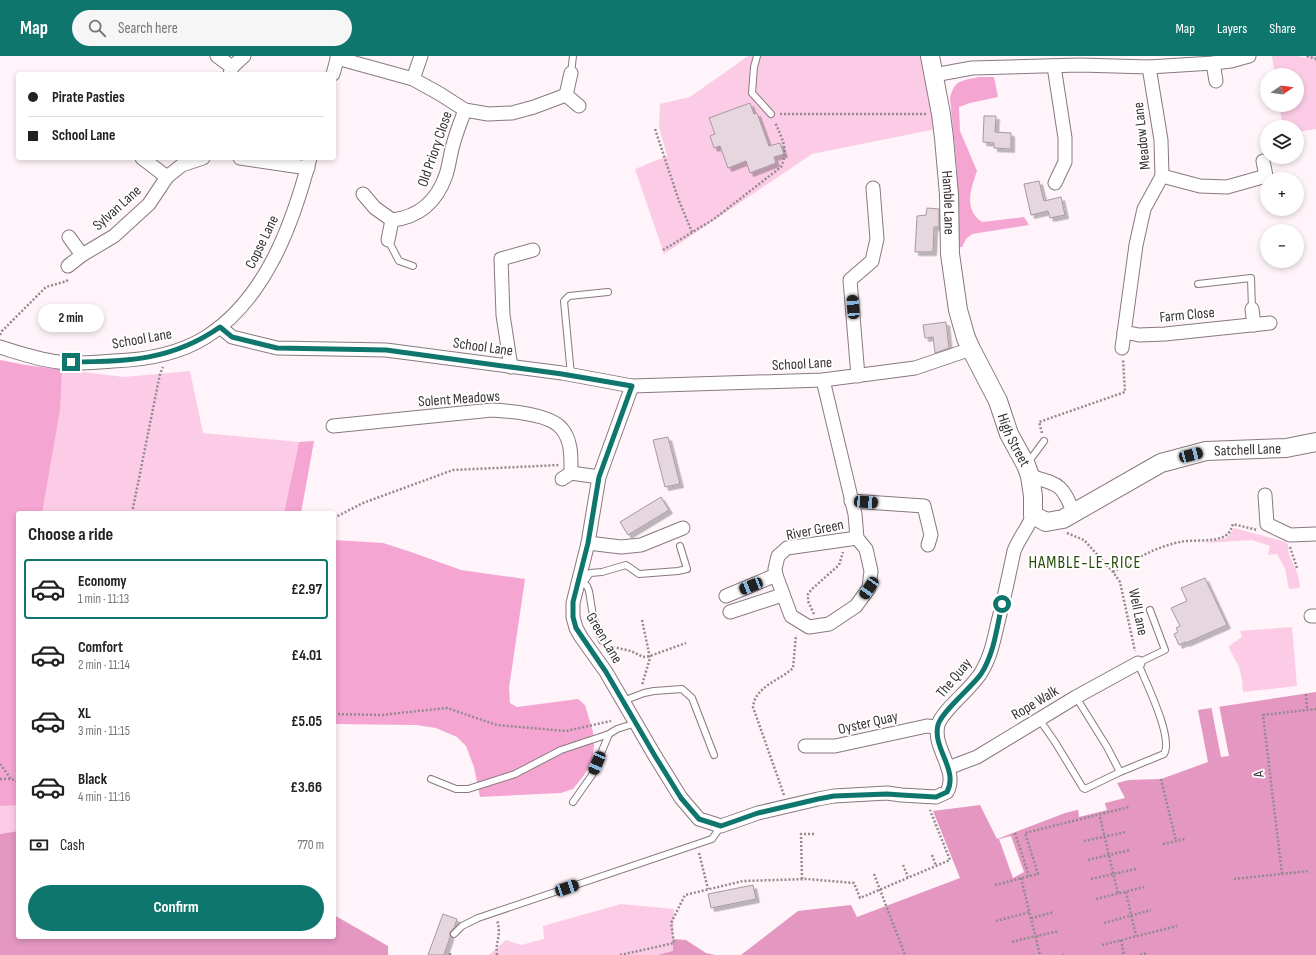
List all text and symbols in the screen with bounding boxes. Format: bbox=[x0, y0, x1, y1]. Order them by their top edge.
search box bbox=[72, 10, 352, 46]
text: Map bbox=[20, 17, 48, 40]
icon: search bbox=[86, 17, 108, 39]
text: Search here bbox=[118, 19, 178, 38]
text: Map bbox=[1175, 20, 1195, 37]
text: Layers bbox=[1217, 20, 1247, 37]
text: Share bbox=[1269, 20, 1296, 37]
north arrow bbox=[1260, 68, 1304, 112]
map controls bbox=[1260, 68, 1304, 268]
text: Pirate Pasties bbox=[52, 88, 125, 107]
street label: Meadow Lane bbox=[1129, 101, 1155, 171]
street label: Old Priory Close bbox=[413, 109, 457, 189]
button: layers bbox=[1260, 120, 1304, 164]
text: School Lane bbox=[52, 126, 115, 145]
street label: Hamble Lane bbox=[937, 170, 959, 235]
button: + bbox=[1260, 172, 1304, 216]
street label: Sylvan Lane bbox=[89, 181, 145, 235]
street label: Copse Lane bbox=[241, 212, 283, 272]
button: − bbox=[1260, 224, 1304, 268]
car bbox=[846, 295, 860, 319]
street label: Farm Close bbox=[1159, 303, 1215, 327]
callout: 2 min bbox=[38, 304, 104, 332]
text: 2 min bbox=[59, 310, 83, 326]
street label: School Lane bbox=[111, 324, 173, 354]
street label: School Lane bbox=[452, 333, 514, 361]
route end bbox=[62, 353, 80, 371]
street label: School Lane bbox=[771, 353, 833, 375]
street label: Solent Meadows bbox=[417, 387, 501, 411]
street label: High Street bbox=[993, 411, 1035, 470]
street label: Satchell Lane bbox=[1214, 439, 1281, 460]
car bbox=[1178, 446, 1204, 464]
car bbox=[854, 495, 878, 509]
street label: River Green bbox=[785, 515, 845, 545]
text: Choose a ride bbox=[28, 524, 113, 545]
district label: HAMBLE-LE-RICE bbox=[1028, 553, 1142, 573]
icon: car bbox=[30, 571, 66, 607]
text: Economy bbox=[78, 572, 127, 591]
car bbox=[857, 575, 881, 601]
car bbox=[738, 576, 764, 596]
text: £2.97 bbox=[291, 580, 322, 599]
street label: Well Lane bbox=[1124, 587, 1152, 637]
text: 1 min · 11:13 bbox=[78, 591, 129, 607]
route start bbox=[993, 595, 1011, 613]
street label: Green Lane bbox=[581, 609, 627, 667]
icon: car bbox=[30, 637, 66, 673]
text: Comfort bbox=[78, 638, 123, 657]
text: £4.01 bbox=[291, 646, 322, 665]
street label: The Quay bbox=[932, 654, 976, 702]
text: 2 min · 11:14 bbox=[78, 657, 130, 673]
street label: Rope Walk bbox=[1008, 682, 1062, 724]
icon: car bbox=[30, 703, 66, 739]
text: XL bbox=[78, 704, 91, 723]
street label: Oyster Quay bbox=[836, 707, 900, 739]
text: £5.05 bbox=[291, 712, 322, 731]
text: 3 min · 11:15 bbox=[78, 723, 130, 739]
car bbox=[587, 750, 607, 776]
icon: car bbox=[30, 769, 66, 805]
street label: A bbox=[1249, 769, 1269, 779]
text: Black bbox=[78, 770, 107, 789]
text: £3.66 bbox=[290, 778, 322, 797]
text: 4 min · 11:16 bbox=[78, 789, 130, 805]
icon: cash bbox=[28, 834, 50, 856]
text: Cash bbox=[60, 836, 85, 855]
text: 770 m bbox=[297, 837, 324, 853]
car bbox=[554, 878, 580, 898]
button: Confirm bbox=[28, 885, 324, 931]

